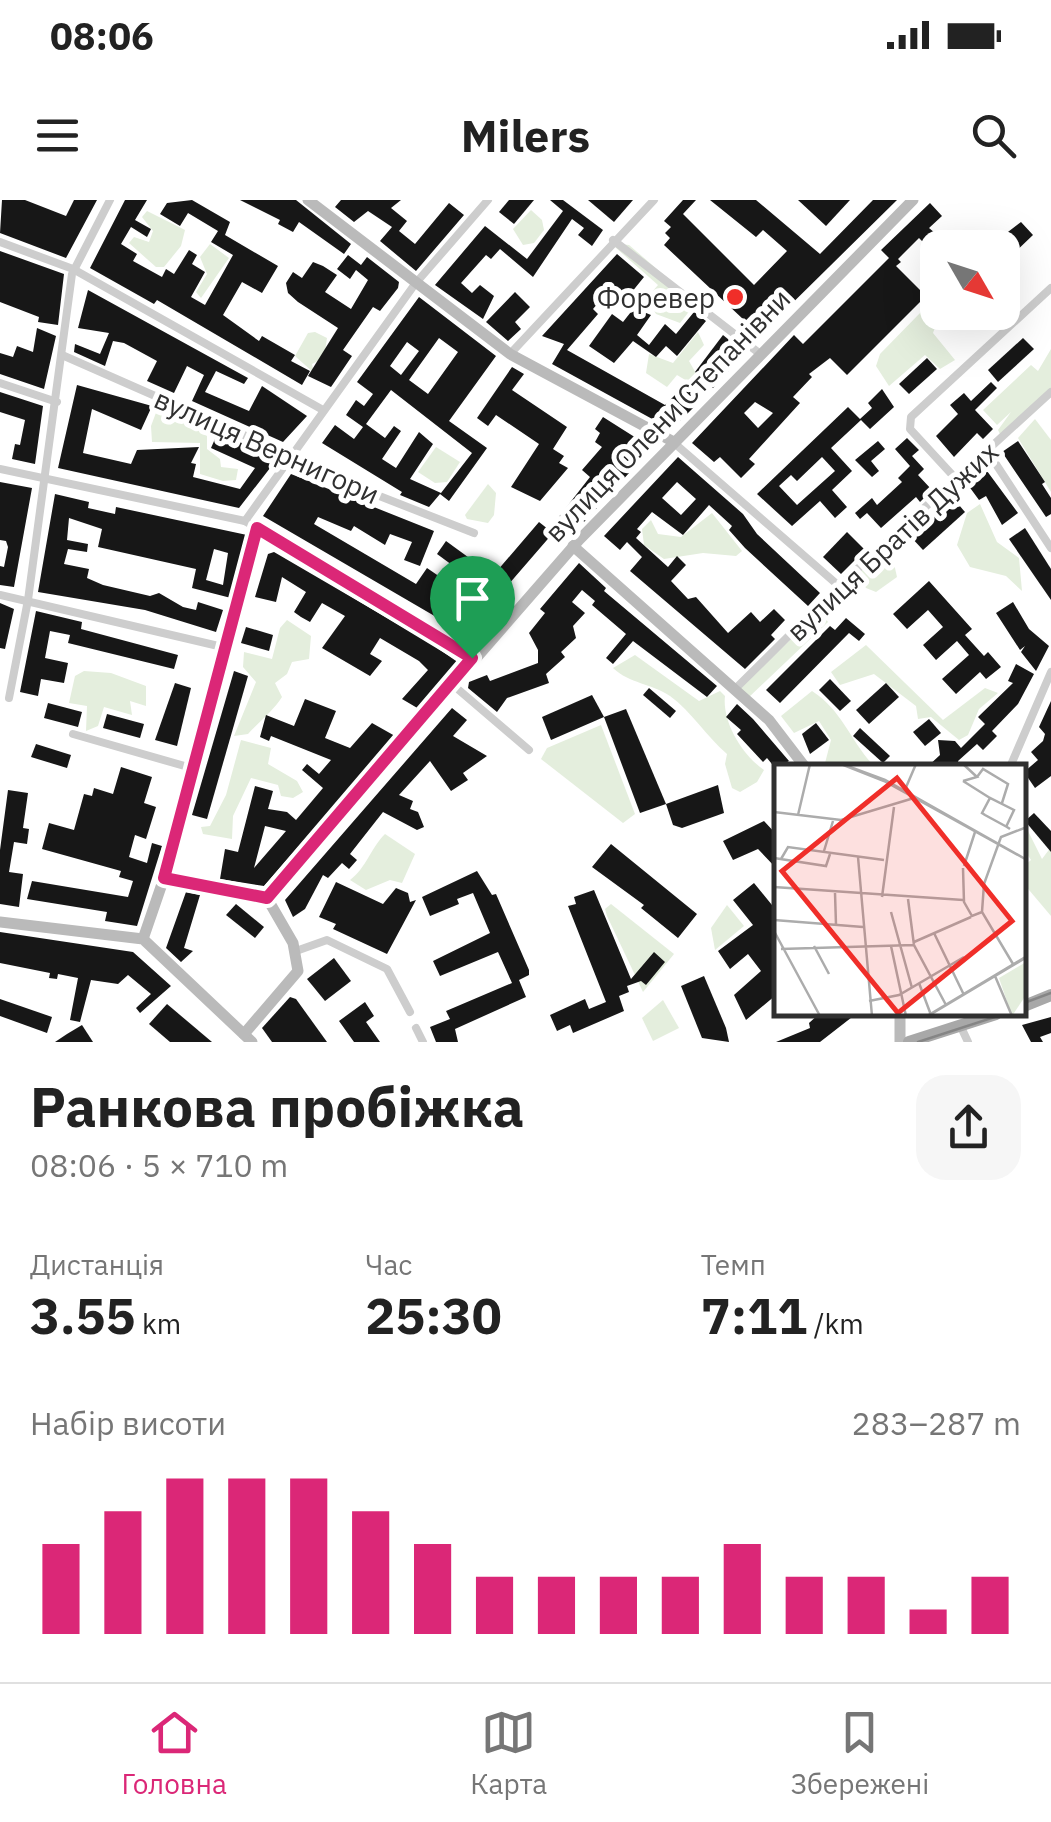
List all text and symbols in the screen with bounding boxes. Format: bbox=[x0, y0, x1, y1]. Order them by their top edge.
text: 08:06 bbox=[50, 11, 154, 60]
text: Milers bbox=[461, 106, 590, 164]
icon: menu bbox=[30, 108, 85, 163]
icon: search bbox=[966, 108, 1021, 163]
north arrow bbox=[920, 230, 1020, 330]
map controls bbox=[920, 230, 1020, 330]
place label: Форевер bbox=[597, 279, 715, 316]
street label: вулиця Олени Степанівни bbox=[536, 280, 798, 550]
marker: Форевер bbox=[724, 286, 746, 308]
street label: вулиця Вернигори bbox=[149, 380, 385, 512]
street label: вулиця Братів Дужих bbox=[778, 433, 1006, 649]
pin bbox=[430, 556, 515, 659]
icon: arrive bbox=[445, 571, 500, 626]
inset map bbox=[774, 764, 1026, 1017]
text: Ранкова пробіжка bbox=[30, 1071, 524, 1142]
button: share bbox=[916, 1075, 1021, 1180]
text: 08:06 · 5 × 710 m bbox=[30, 1144, 288, 1186]
text: Дистанція bbox=[30, 1246, 164, 1283]
text: Час bbox=[365, 1246, 412, 1283]
text: Темп bbox=[701, 1246, 766, 1283]
text: 3.55 bbox=[30, 1283, 136, 1348]
text: 25:30 bbox=[365, 1283, 502, 1348]
text: 7:11 bbox=[701, 1283, 807, 1348]
text: km bbox=[136, 1305, 181, 1342]
text: /km bbox=[807, 1305, 864, 1342]
text: Набір висоти bbox=[30, 1402, 226, 1444]
text: 283–287 m bbox=[851, 1402, 1021, 1444]
tab: Головна bbox=[122, 1705, 227, 1802]
tab: Карта bbox=[470, 1705, 547, 1802]
tab: Збережені bbox=[790, 1705, 929, 1802]

